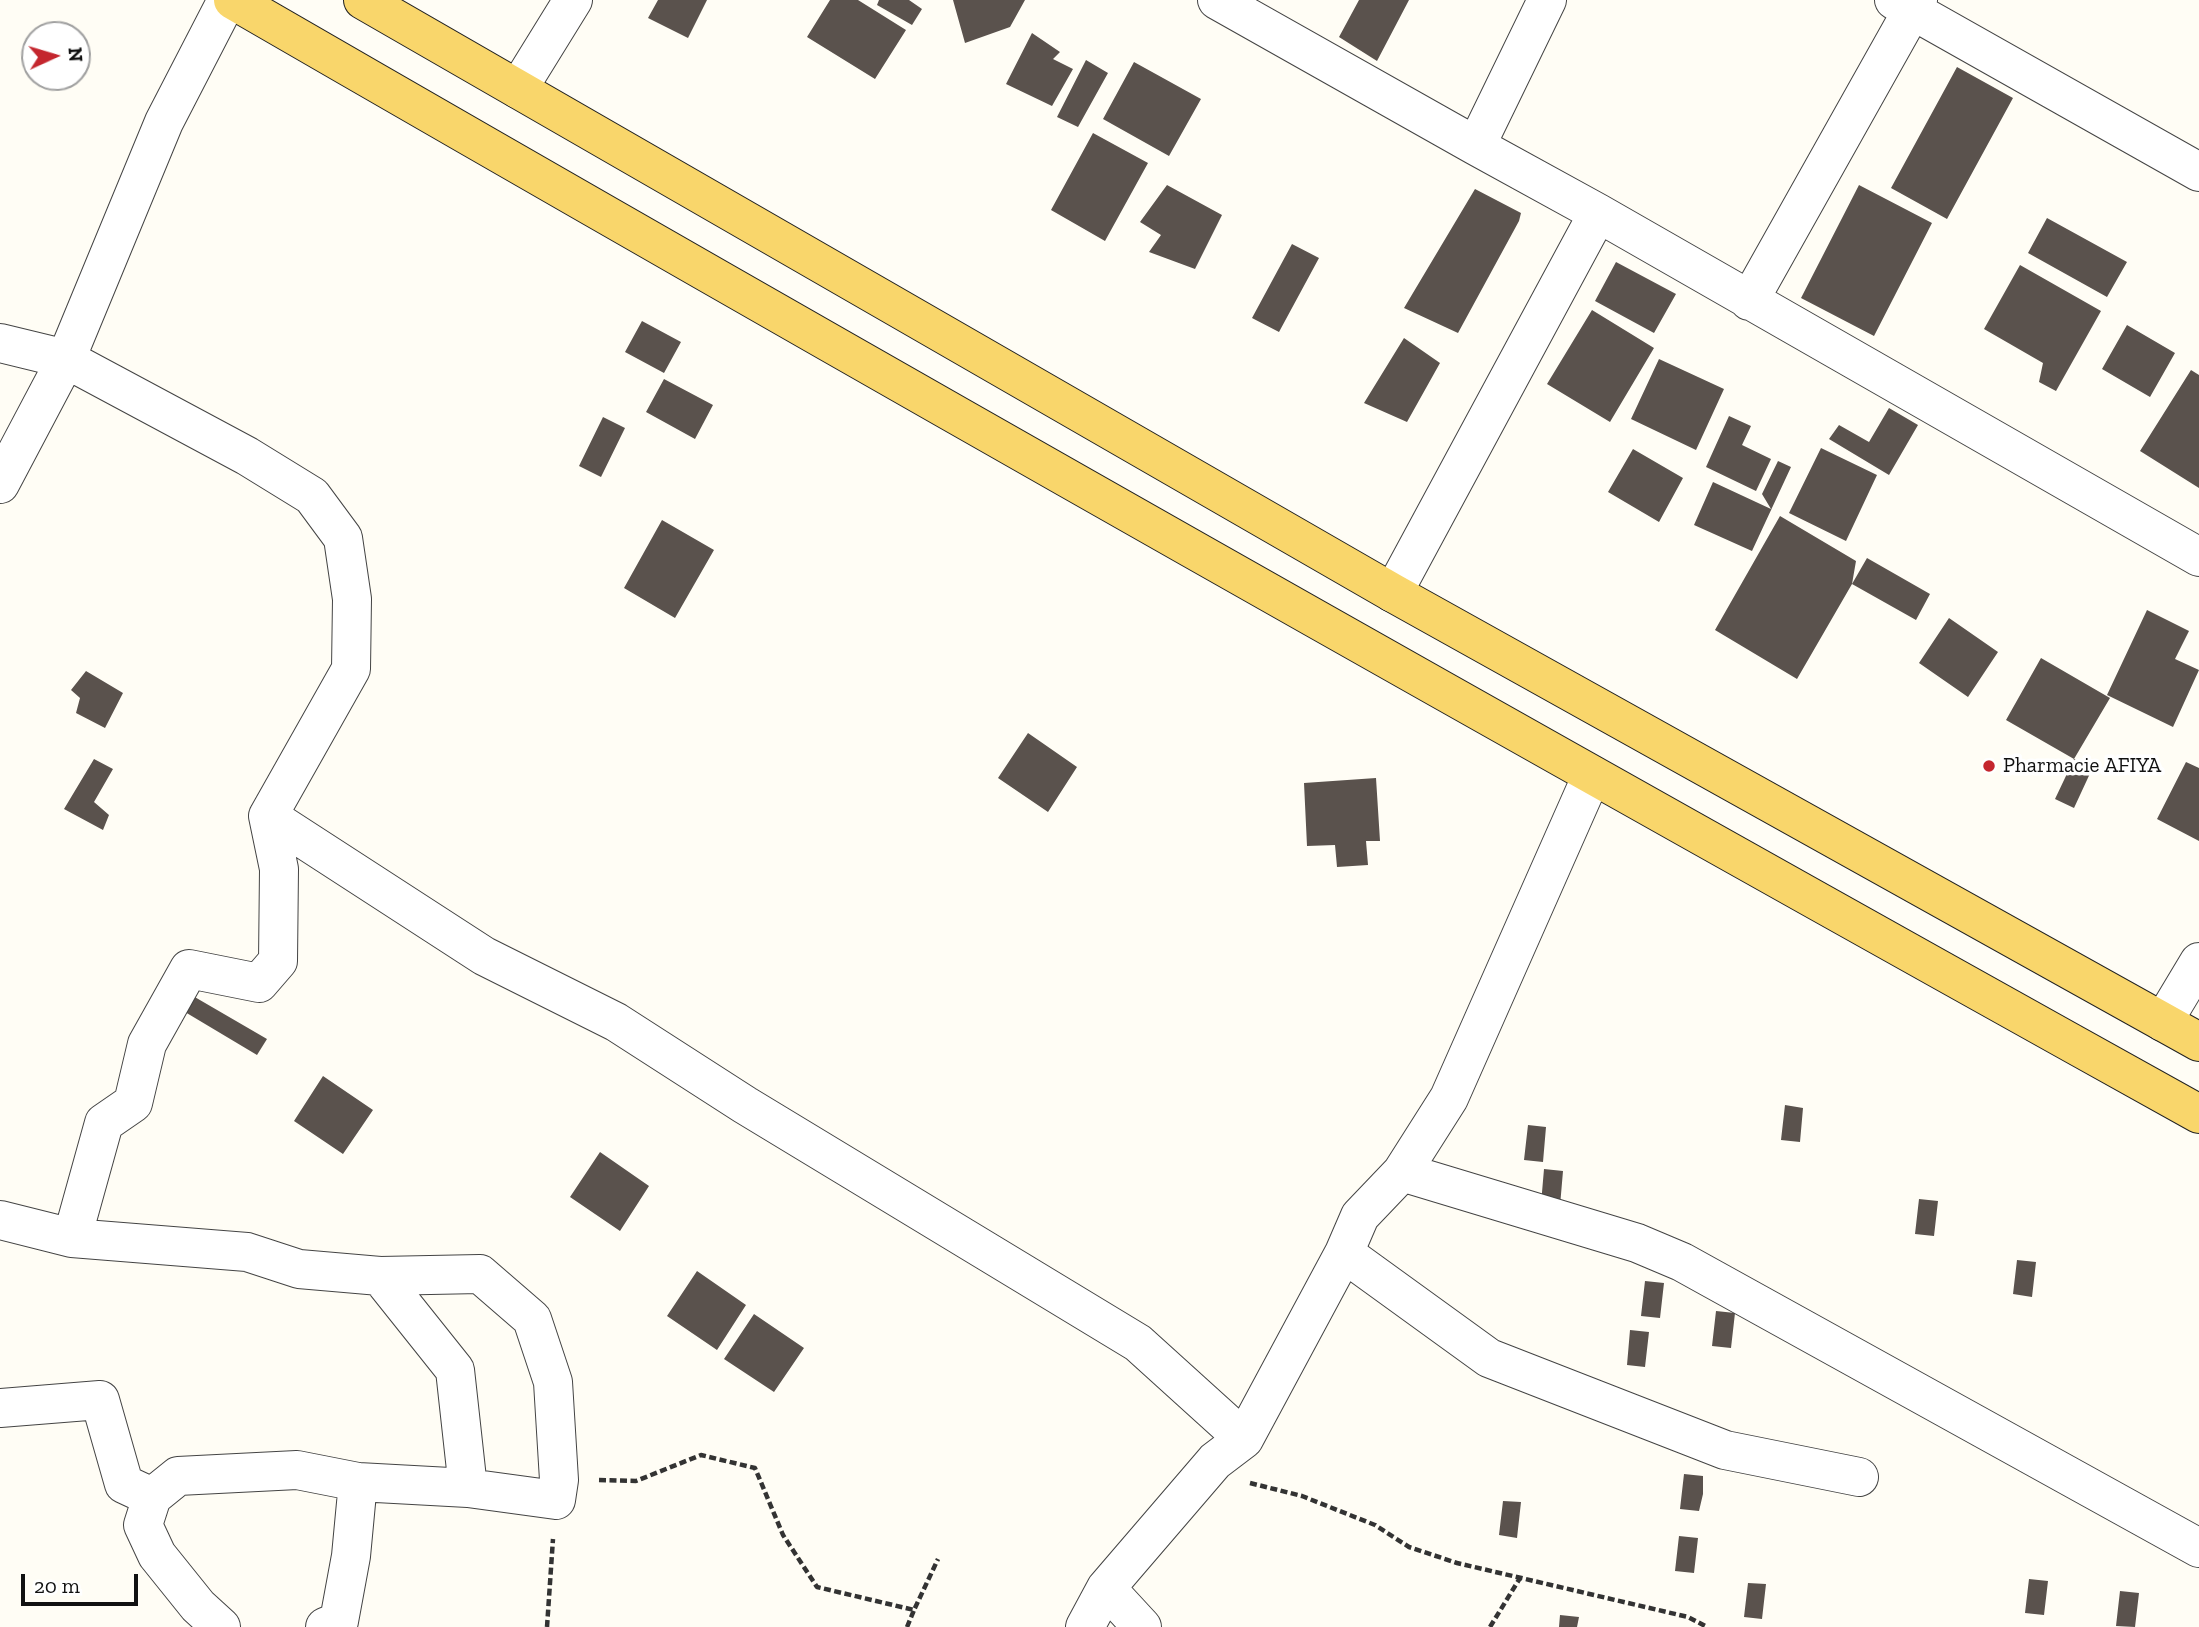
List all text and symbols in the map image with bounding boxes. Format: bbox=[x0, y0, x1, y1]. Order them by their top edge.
north arrow bbox=[21, 21, 91, 91]
text: N bbox=[63, 47, 87, 63]
place label: Pharmacie AFIYA bbox=[2003, 753, 2161, 779]
marker: Pharmacie AFIYA bbox=[1981, 758, 1997, 774]
scale bar bbox=[24, 1560, 142, 1604]
text: 20 m bbox=[34, 1573, 80, 1598]

